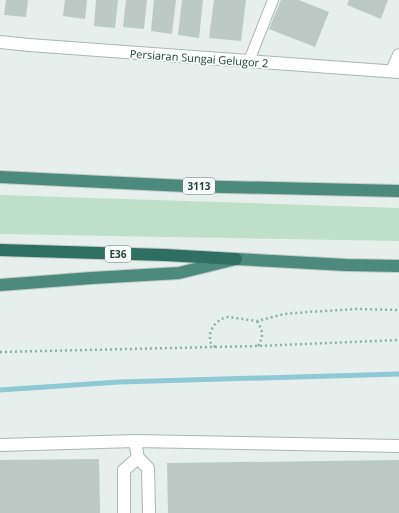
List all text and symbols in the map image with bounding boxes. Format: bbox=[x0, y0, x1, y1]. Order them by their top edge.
street label: Persiaran Sungai Gelugor 2 bbox=[129, 46, 269, 70]
road number: 3113 bbox=[183, 178, 215, 194]
road number: E36 bbox=[105, 246, 131, 262]

